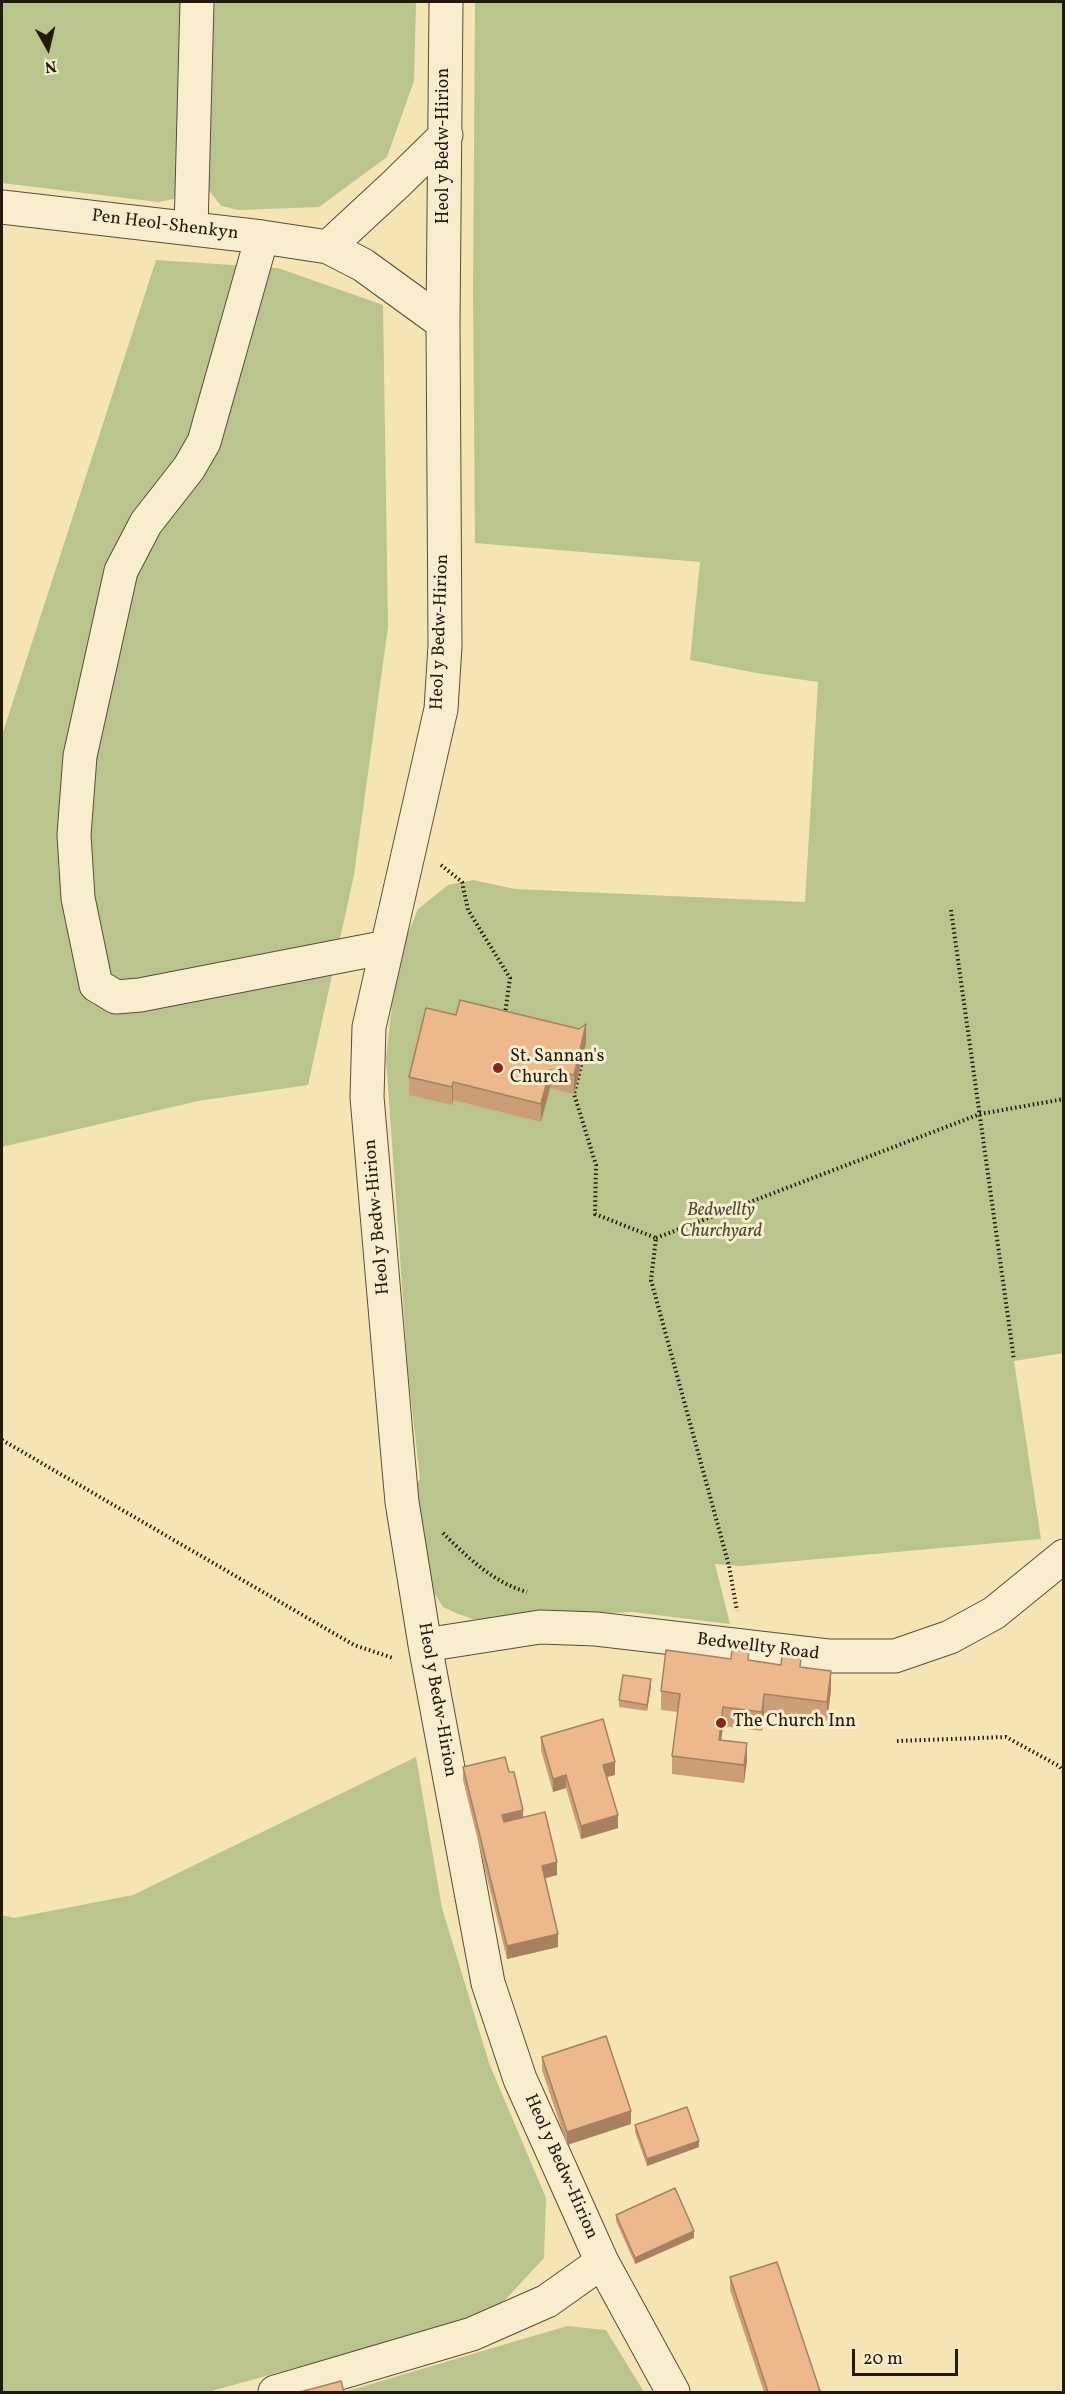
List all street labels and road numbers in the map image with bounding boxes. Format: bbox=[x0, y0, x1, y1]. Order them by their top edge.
street label: Heol y Bedw-Hirion bbox=[434, 68, 456, 224]
street label: Pen Heol-Shenkyn bbox=[90, 206, 240, 246]
street label: Heol y Bedw-Hirion bbox=[427, 553, 455, 711]
street label: Heol y Bedw-Hirion bbox=[360, 1138, 396, 1296]
street label: Heol y Bedw-Hirion bbox=[412, 1621, 460, 1779]
street label: Bedwellty Road bbox=[696, 1630, 820, 1666]
street label: Heol y Bedw-Hirion bbox=[518, 2091, 602, 2243]

